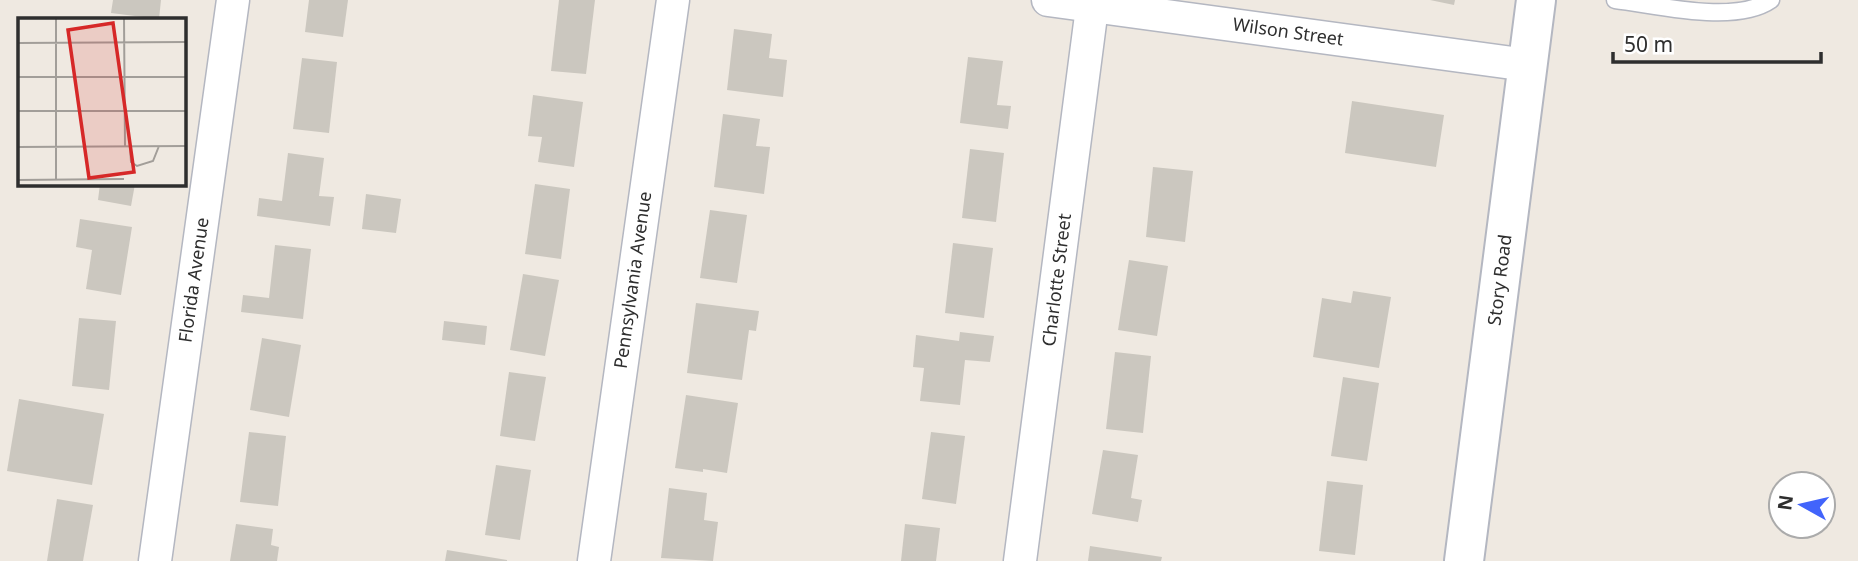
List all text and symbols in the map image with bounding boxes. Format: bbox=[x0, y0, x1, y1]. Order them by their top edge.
street label: Wilson Street bbox=[1231, 11, 1346, 51]
inset map bbox=[18, 18, 186, 186]
scale bar bbox=[1613, 21, 1821, 65]
text: 50 m bbox=[1624, 30, 1673, 58]
street label: Pennsylvania Avenue bbox=[608, 190, 656, 370]
street label: Charlotte Street bbox=[1036, 212, 1076, 348]
street label: Florida Avenue bbox=[172, 216, 214, 344]
street label: Story Road bbox=[1482, 233, 1517, 327]
north arrow bbox=[1767, 470, 1837, 540]
text: N bbox=[1771, 493, 1799, 512]

